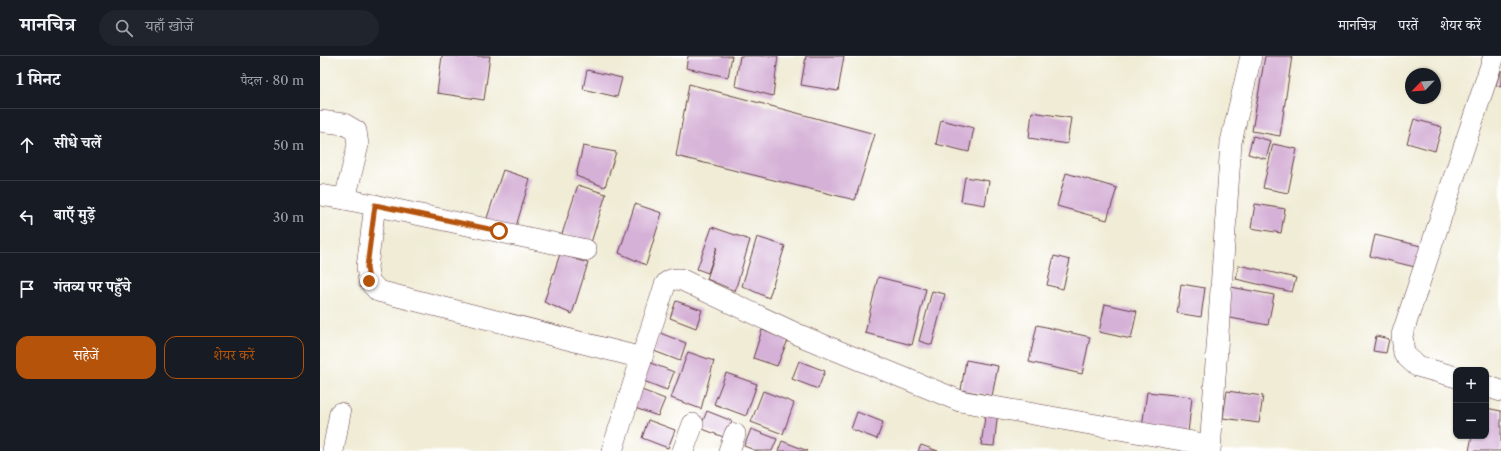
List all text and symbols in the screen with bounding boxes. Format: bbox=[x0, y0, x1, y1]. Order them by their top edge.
search box bbox=[99, 10, 379, 46]
text: मानचित्र bbox=[20, 13, 75, 36]
text: यहाँ खोजें bbox=[145, 16, 193, 35]
text: मानचित्र bbox=[1338, 16, 1376, 34]
text: परतें bbox=[1398, 16, 1418, 34]
text: शेयर करें bbox=[1440, 16, 1481, 34]
icon: search bbox=[113, 17, 135, 39]
north arrow bbox=[1405, 68, 1441, 104]
text: 1 मिनट bbox=[16, 69, 60, 89]
text: पैदल · 80 m bbox=[241, 72, 304, 88]
text: सीधे चलें bbox=[54, 133, 101, 152]
icon: ahead bbox=[16, 134, 38, 156]
text: 50 m bbox=[273, 137, 304, 153]
text: बाएँ मुड़ें bbox=[54, 205, 95, 224]
icon: left bbox=[16, 206, 38, 228]
text: 30 m bbox=[273, 209, 304, 225]
route start bbox=[490, 222, 508, 240]
route end bbox=[360, 272, 378, 290]
text: गंतव्य पर पहुँचे bbox=[54, 277, 131, 296]
icon: arrive bbox=[16, 278, 38, 300]
button: सहेजें bbox=[16, 336, 156, 379]
button: शेयर करें bbox=[164, 336, 304, 379]
map controls bbox=[1453, 367, 1489, 439]
button: + bbox=[1453, 367, 1489, 403]
button: − bbox=[1453, 403, 1489, 439]

